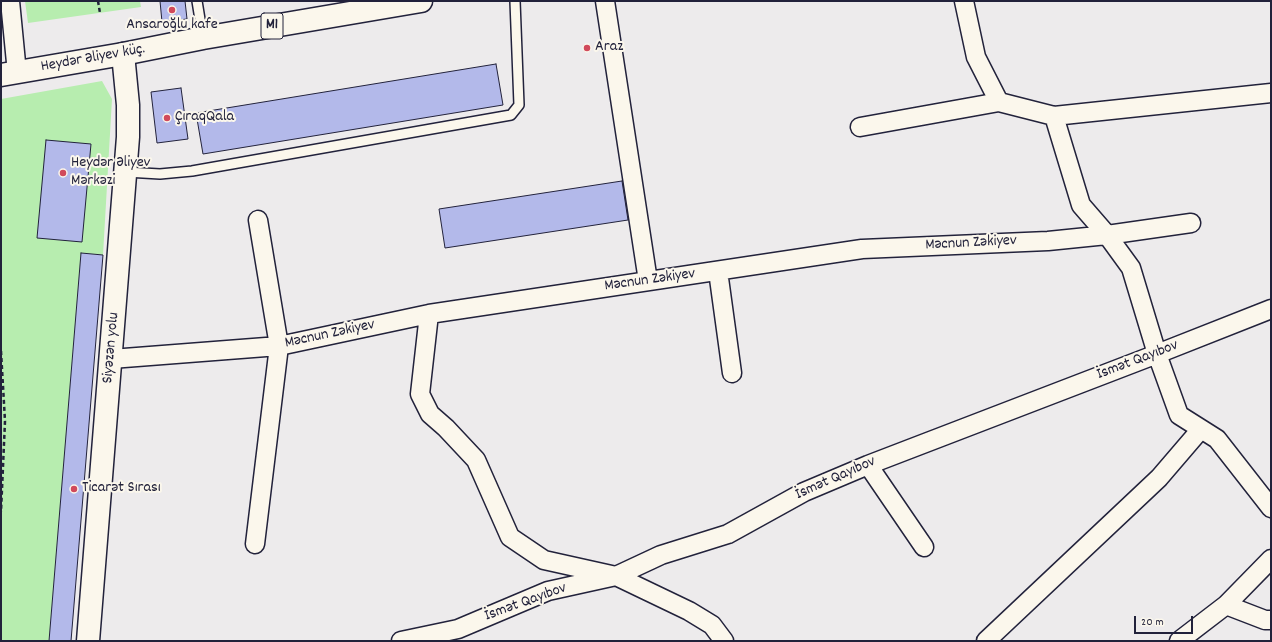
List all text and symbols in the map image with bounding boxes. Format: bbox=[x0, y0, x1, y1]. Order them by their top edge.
marker: Ansaroğlu kafe bbox=[167, 5, 177, 15]
road number: M1 bbox=[261, 13, 283, 39]
place label: Ansaroğlu kafe bbox=[126, 16, 218, 36]
place label: Araz bbox=[595, 38, 623, 58]
street label: Heydər Əliyev küç. bbox=[39, 40, 147, 78]
marker: Araz bbox=[582, 43, 592, 53]
place label: ÇıraqQala bbox=[175, 108, 234, 128]
marker: ÇıraqQala bbox=[162, 113, 172, 123]
place label: Heydər Əliyev Mərkəzi bbox=[71, 154, 150, 192]
marker: Heydər Əliyev Mərkəzi bbox=[58, 168, 68, 178]
street label: Məcnun Zəkiyev bbox=[925, 232, 1017, 256]
street label: Məcnun Zəkiyev bbox=[603, 265, 697, 297]
street label: Siyəzən yolu bbox=[99, 312, 125, 384]
street label: Məcnun Zəkiyev bbox=[283, 316, 377, 354]
street label: İsmət Qayıbov bbox=[1095, 337, 1181, 385]
street label: İsmət Qayıbov bbox=[793, 453, 879, 505]
place label: Ticarət Sırası bbox=[82, 479, 161, 499]
marker: Ticarət Sırası bbox=[69, 484, 79, 494]
street label: İsmət Qayıbov bbox=[483, 579, 569, 627]
scale bar bbox=[1136, 608, 1195, 634]
text: 20 m bbox=[1141, 614, 1164, 631]

